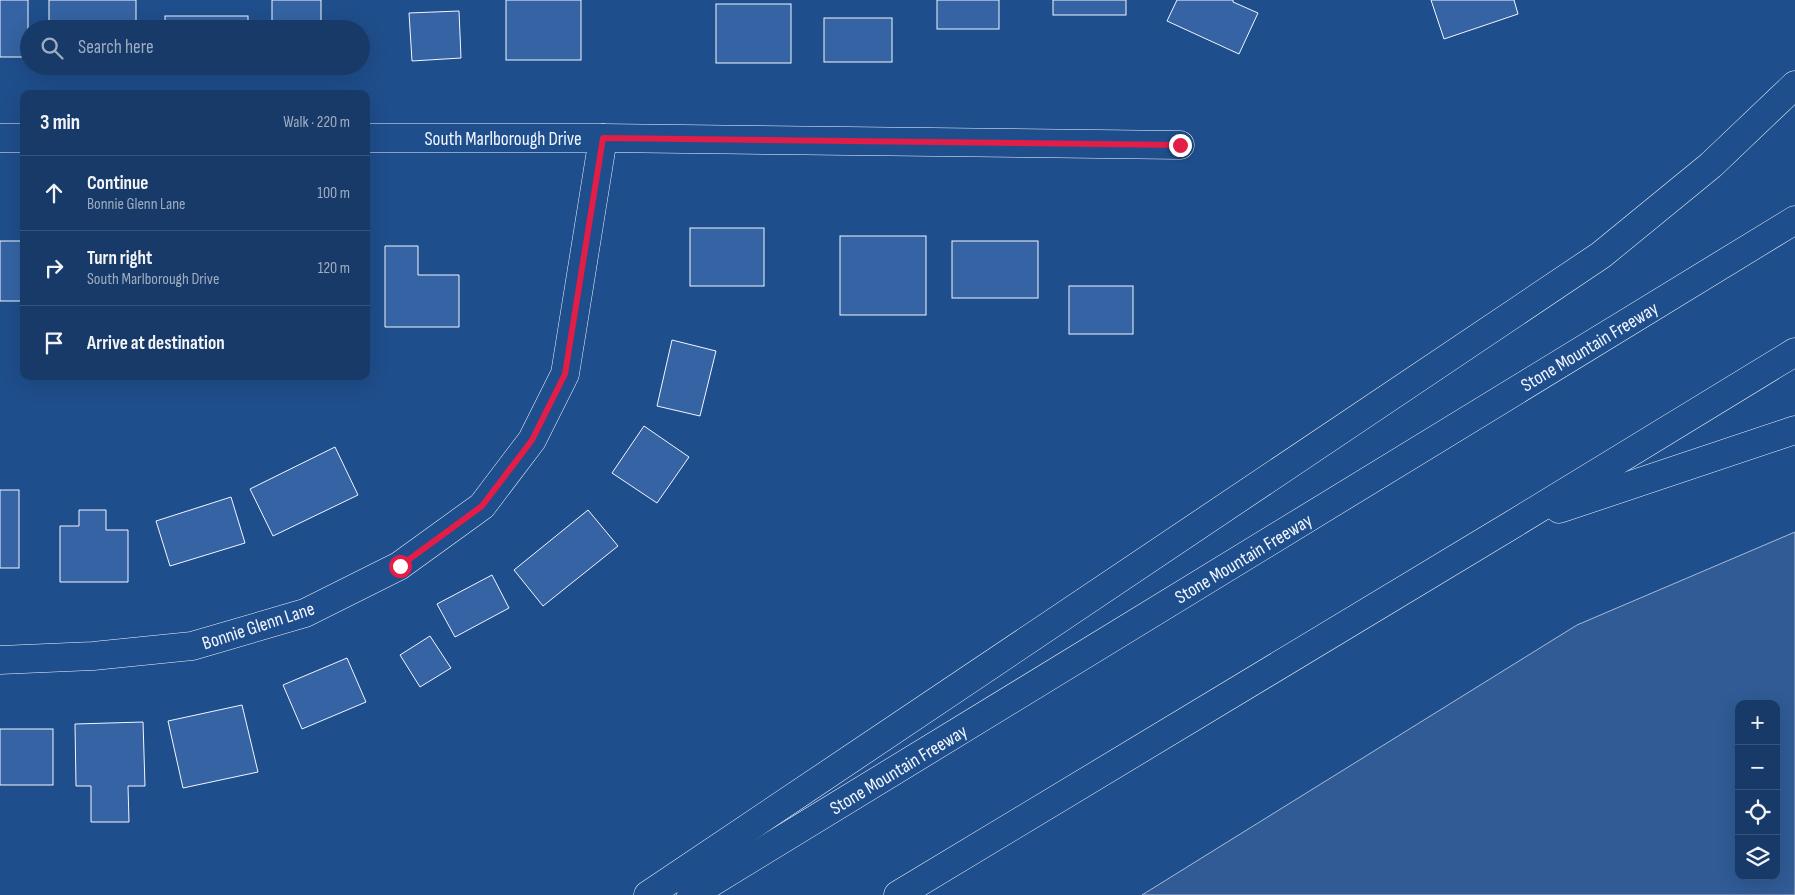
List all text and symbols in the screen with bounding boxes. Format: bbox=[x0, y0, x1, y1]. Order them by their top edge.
search box bbox=[20, 20, 370, 75]
icon: search bbox=[38, 34, 66, 62]
text: Search here bbox=[78, 36, 154, 59]
text: 3 min bbox=[40, 110, 80, 135]
text: Walk · 220 m bbox=[283, 113, 350, 132]
street label: South Marlborough Drive bbox=[424, 128, 582, 151]
route end bbox=[1169, 134, 1192, 157]
text: Continue bbox=[87, 172, 148, 195]
icon: ahead bbox=[40, 179, 68, 207]
text: 100 m bbox=[317, 184, 350, 203]
text: Bonnie Glenn Lane bbox=[87, 195, 185, 214]
text: Turn right bbox=[87, 247, 152, 270]
icon: right bbox=[40, 254, 68, 282]
text: 120 m bbox=[318, 259, 350, 278]
text: South Marlborough Drive bbox=[87, 270, 219, 289]
street label: Stone Mountain Freeway bbox=[1517, 297, 1663, 397]
icon: arrive bbox=[40, 329, 68, 357]
text: Arrive at destination bbox=[87, 332, 225, 355]
street label: Stone Mountain Freeway bbox=[1171, 509, 1317, 609]
route start bbox=[389, 555, 412, 578]
street label: Bonnie Glenn Lane bbox=[199, 597, 318, 655]
map controls bbox=[1735, 700, 1780, 880]
button: + bbox=[1735, 700, 1780, 745]
street label: Stone Mountain Freeway bbox=[826, 720, 972, 820]
button: − bbox=[1735, 745, 1780, 790]
button: locate bbox=[1735, 790, 1780, 835]
button: layers bbox=[1735, 835, 1780, 880]

